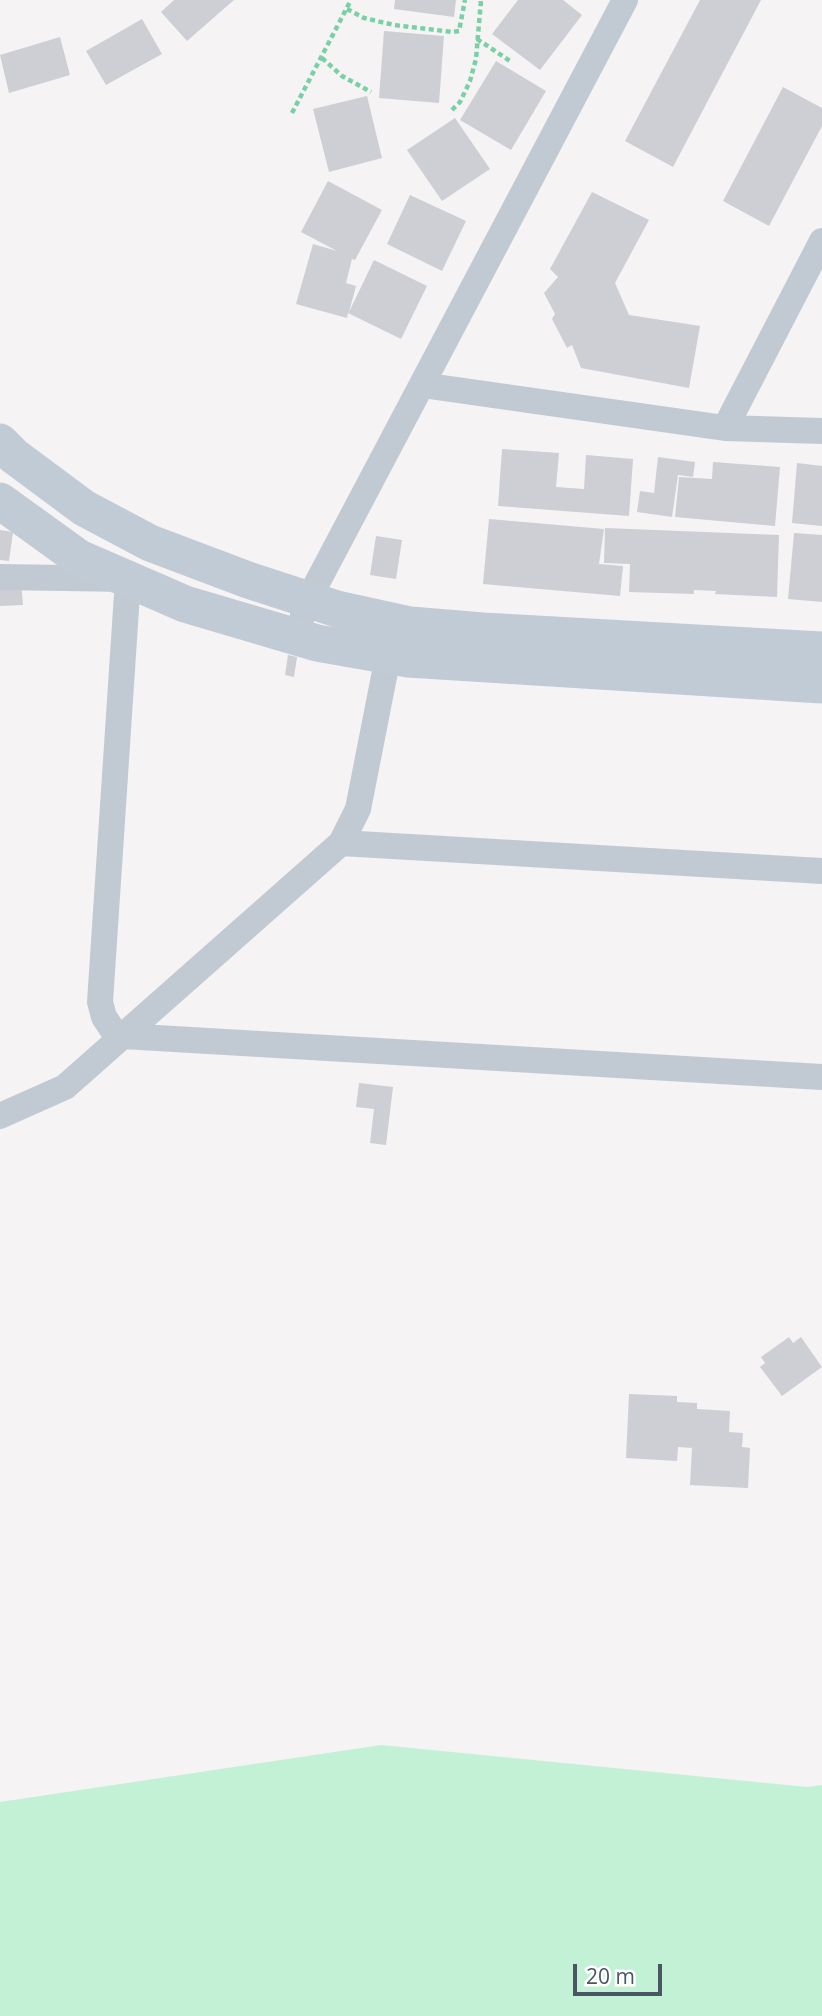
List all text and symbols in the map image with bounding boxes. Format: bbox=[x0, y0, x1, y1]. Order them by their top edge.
scale bar bbox=[577, 1950, 666, 1994]
text: 20 m bbox=[586, 1962, 635, 1990]

